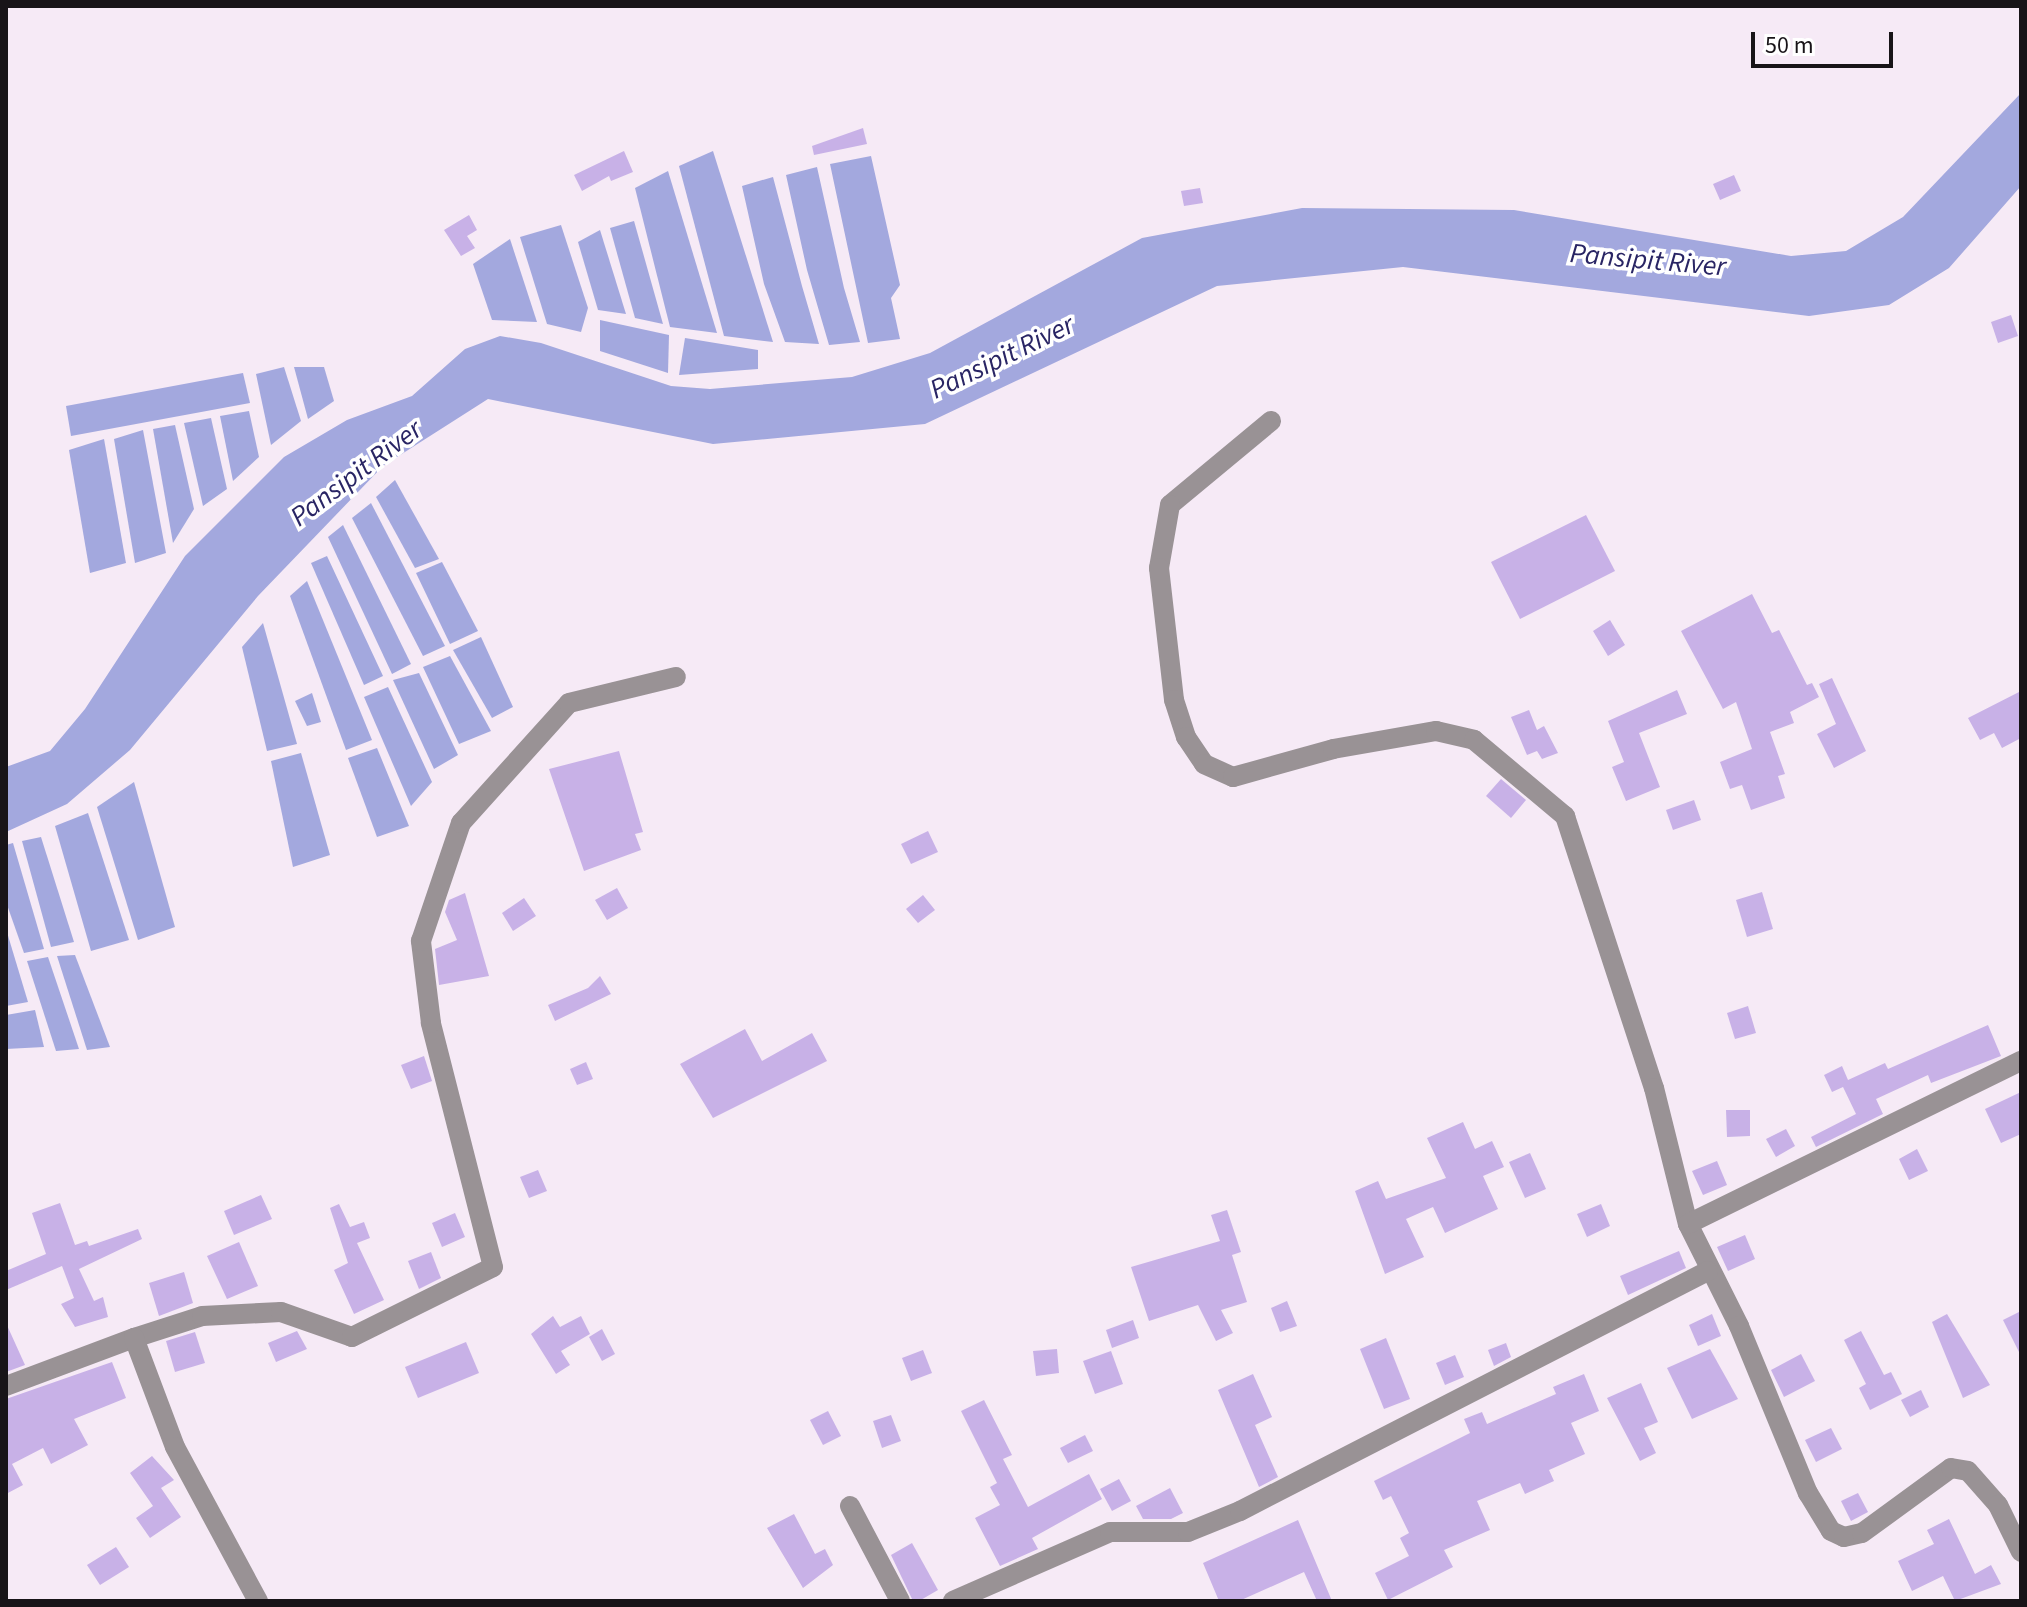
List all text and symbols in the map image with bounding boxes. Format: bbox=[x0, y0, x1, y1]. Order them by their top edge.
scale bar bbox=[1755, 16, 1897, 66]
text: 50 m bbox=[1765, 28, 1814, 63]
water label: Pansipit River bbox=[1569, 236, 1727, 284]
water label: Pansipit River bbox=[924, 308, 1080, 406]
water label: Pansipit River bbox=[283, 413, 429, 533]

